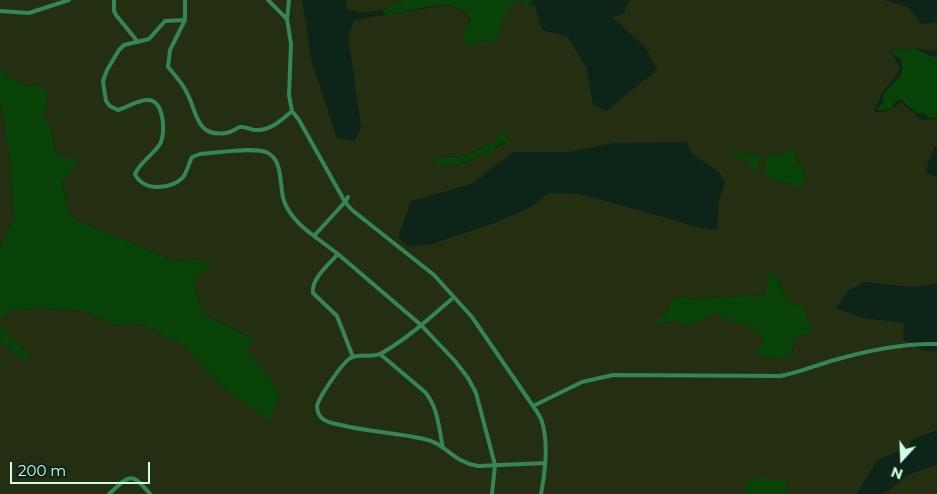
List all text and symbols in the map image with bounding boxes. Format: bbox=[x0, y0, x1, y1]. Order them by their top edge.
north arrow bbox=[877, 434, 927, 484]
scale bar bbox=[12, 452, 152, 484]
text: 200 m bbox=[18, 461, 66, 480]
text: N bbox=[888, 463, 905, 483]

